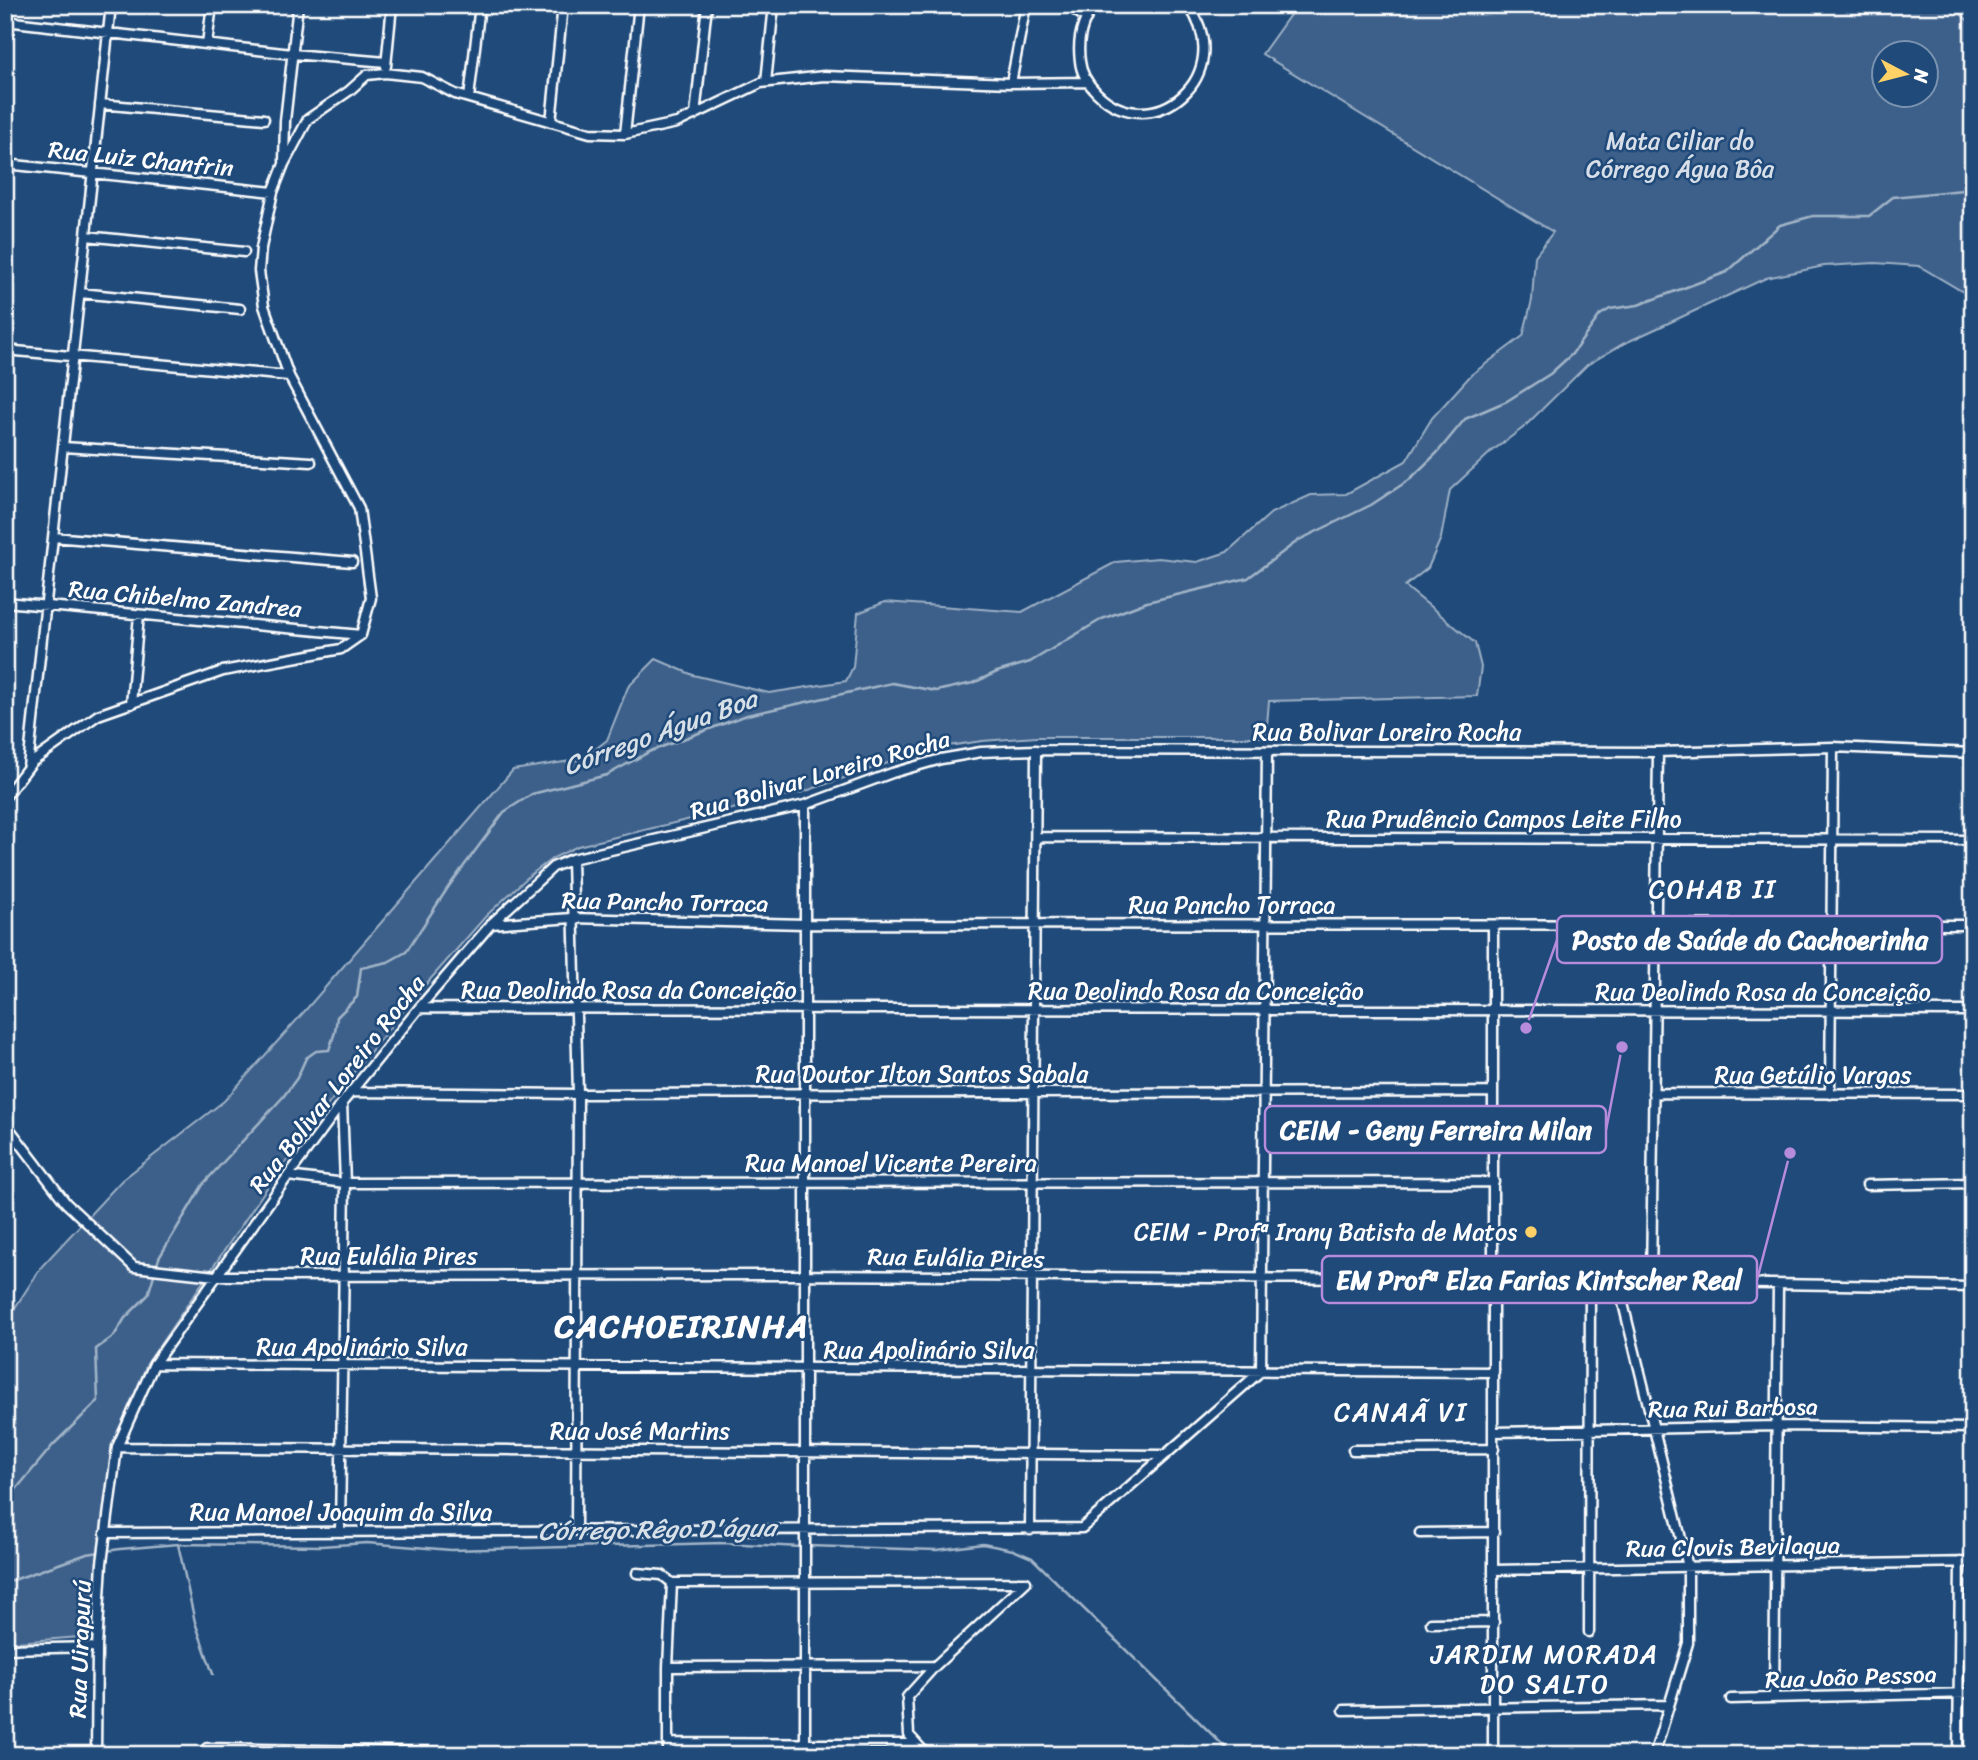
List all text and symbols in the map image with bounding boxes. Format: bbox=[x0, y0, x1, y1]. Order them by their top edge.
north arrow bbox=[1870, 38, 1940, 108]
text: N bbox=[1904, 66, 1939, 85]
park label: Mata Ciliar do Córrego Água Bôa bbox=[1586, 120, 1775, 190]
street label: Rua Luiz Chanfrin bbox=[46, 128, 236, 190]
street label: Rua Chibelmo Zandrea bbox=[67, 568, 304, 630]
water label: Córrego Água Boa bbox=[556, 675, 766, 788]
street label: Rua Bolivar Loreiro Rocha bbox=[1253, 711, 1522, 753]
street label: Rua Bolivar Loreiro Rocha bbox=[685, 718, 956, 832]
street label: Rua Prudêncio Campos Leite Filho bbox=[1326, 798, 1682, 840]
district label: COHAB II bbox=[1649, 866, 1777, 912]
street label: Rua Pancho Torraca bbox=[561, 879, 769, 925]
street label: Rua Pancho Torraca bbox=[1129, 884, 1335, 926]
callout: Posto de Saúde do Cachoerinha bbox=[1557, 916, 1942, 963]
text: Posto de Saúde do Cachoerinha bbox=[1572, 917, 1929, 963]
street label: Rua Bolivar Loreiro Rocha bbox=[238, 964, 437, 1203]
street label: Rua Deolindo Rosa da Conceição bbox=[461, 969, 797, 1011]
street label: Rua Deolindo Rosa da Conceição bbox=[1028, 970, 1364, 1012]
street label: Rua Deolindo Rosa da Conceição bbox=[1595, 971, 1931, 1013]
street label: Rua Doutor Ilton Santos Sabala bbox=[756, 1053, 1089, 1095]
street label: Rua Getúlio Vargas bbox=[1714, 1054, 1912, 1096]
callout: CEIM - Geny Ferreira Milan bbox=[1265, 1106, 1606, 1153]
text: CEIM - Geny Ferreira Milan bbox=[1279, 1107, 1592, 1153]
street label: Rua Manoel Vicente Pereira bbox=[745, 1142, 1037, 1184]
place label: CEIM - Profª Irany Batista de Matos bbox=[1134, 1211, 1517, 1253]
marker: CEIM - Profª Irany Batista de Matos bbox=[1523, 1224, 1539, 1240]
street label: Rua Eulália Pires bbox=[301, 1235, 478, 1277]
street label: Rua Eulália Pires bbox=[867, 1235, 1046, 1281]
callout: EM Profª Elza Farias Kintscher Real bbox=[1322, 1256, 1757, 1303]
text: EM Profª Elza Farias Kintscher Real bbox=[1336, 1257, 1744, 1303]
district label: CACHOEIRINHA bbox=[553, 1298, 810, 1355]
street label: Rua Apolinário Silva bbox=[257, 1326, 468, 1368]
street label: Rua Apolinário Silva bbox=[824, 1329, 1035, 1371]
street label: Rua Rui Barbosa bbox=[1648, 1386, 1818, 1430]
district label: CANAÃ VI bbox=[1334, 1389, 1468, 1435]
street label: Rua José Martins bbox=[550, 1410, 730, 1452]
street label: Rua Manoel Joaquim da Silva bbox=[190, 1491, 492, 1533]
water label: Córrego Rêgo D'água bbox=[538, 1504, 779, 1554]
street label: Rua Clovis Bevilaqua bbox=[1626, 1524, 1840, 1570]
street label: Rua Uirapurú bbox=[57, 1579, 103, 1719]
district label: JARDIM MORADA DO SALTO bbox=[1430, 1631, 1659, 1707]
street label: Rua João Pessoa bbox=[1765, 1653, 1937, 1701]

